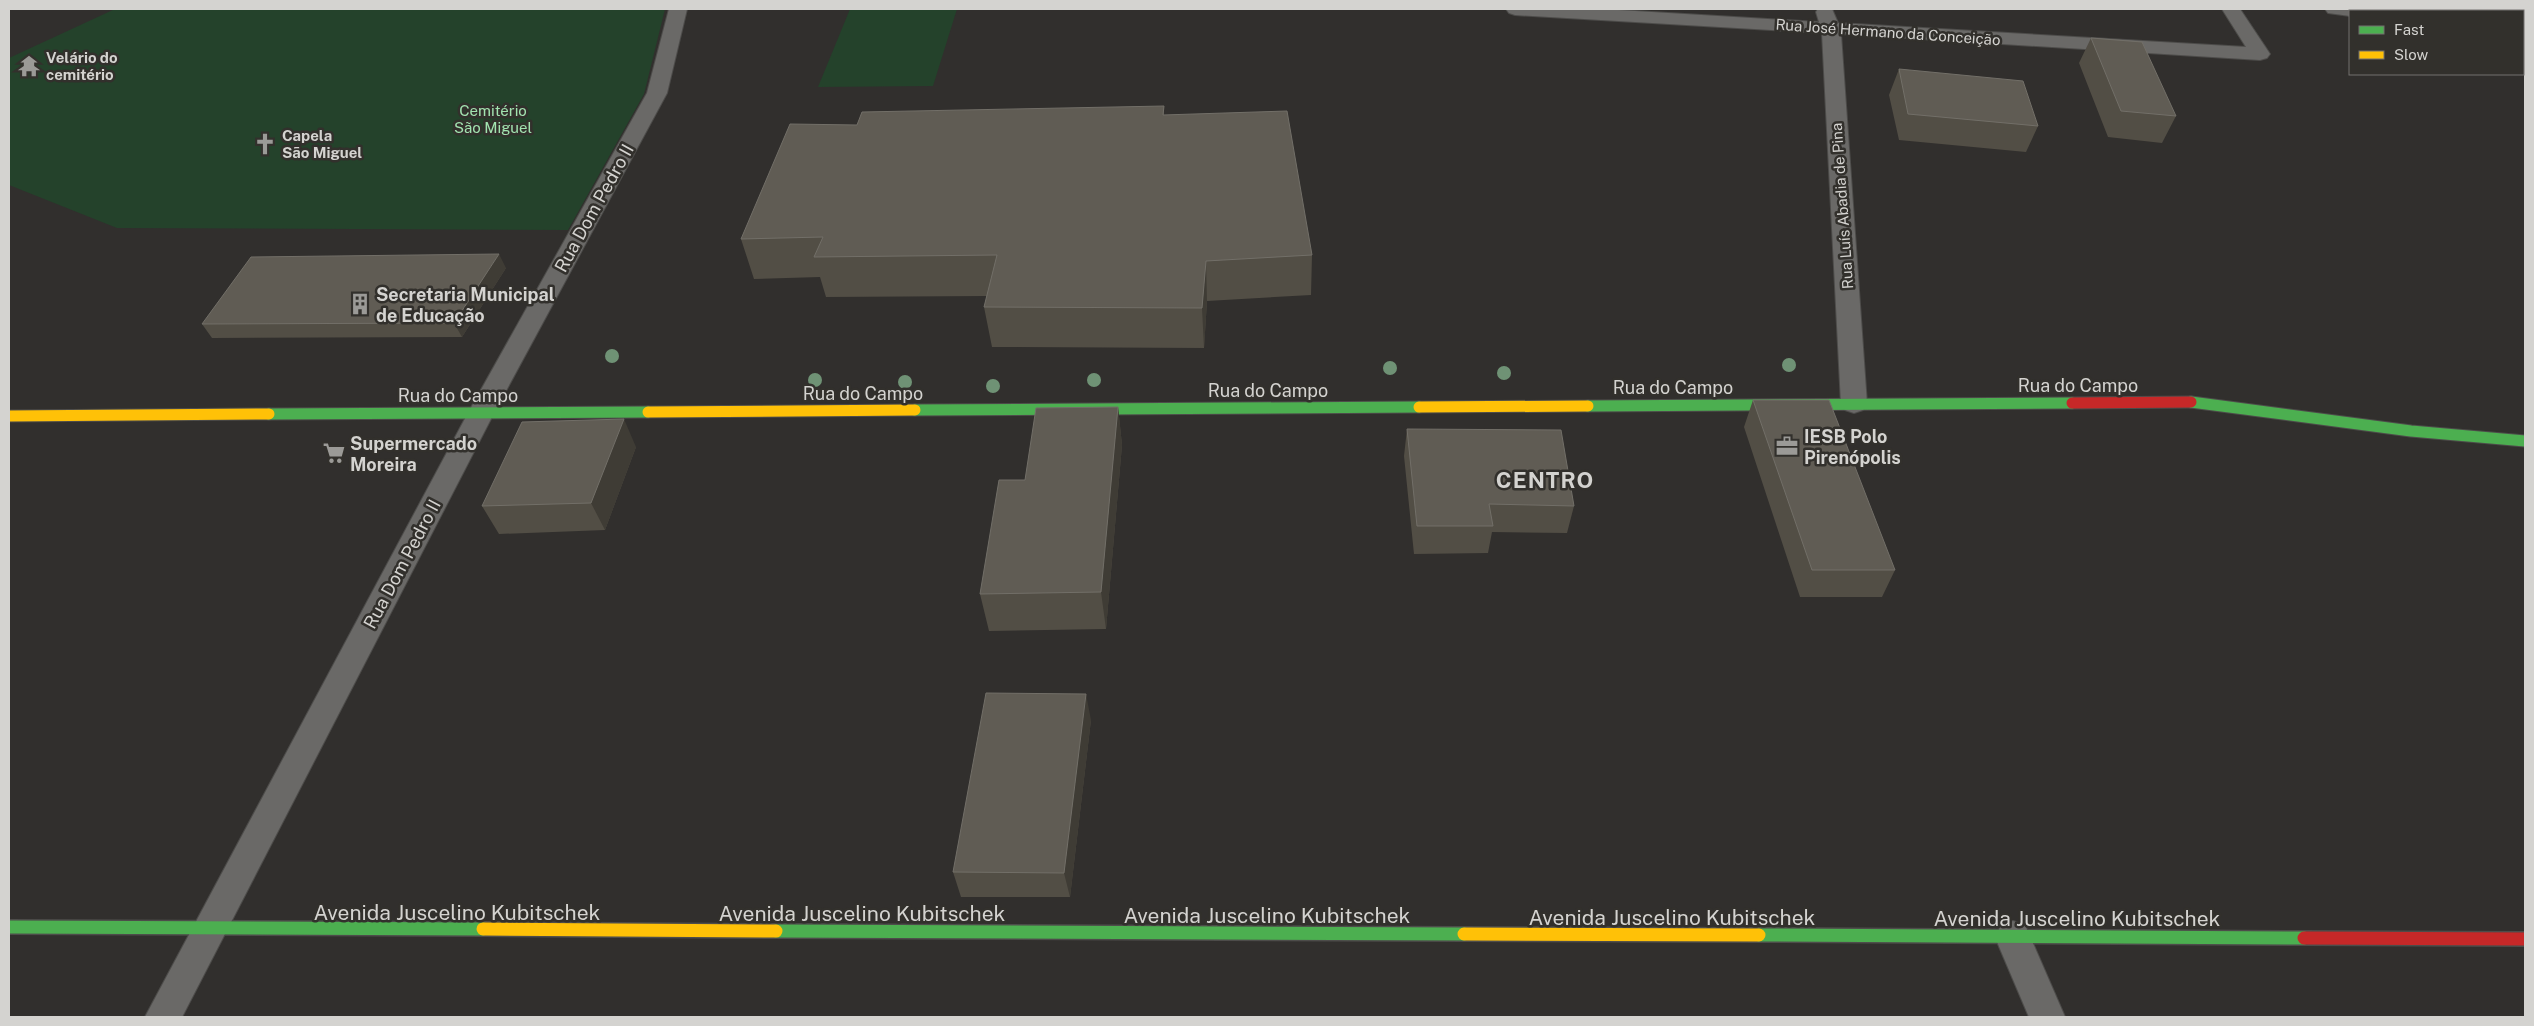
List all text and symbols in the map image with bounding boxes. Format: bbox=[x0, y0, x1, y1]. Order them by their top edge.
legend bbox=[2349, 10, 2524, 75]
street label: Rua José Hermano da Conceição bbox=[1775, 16, 2001, 48]
text: Fast bbox=[2394, 21, 2424, 38]
text: Slow bbox=[2394, 46, 2429, 63]
place label: Velário do cemitério bbox=[46, 49, 118, 83]
temple icon: Velário do cemitério bbox=[16, 53, 42, 79]
park label: Cemitério São Miguel bbox=[454, 102, 532, 136]
street label: Rua Luís Abadia de Pina bbox=[1828, 122, 1856, 290]
place label: Capela São Miguel bbox=[282, 127, 362, 161]
church icon: Capela São Miguel bbox=[252, 131, 278, 157]
street label: Rua Dom Pedro II bbox=[550, 140, 638, 276]
place label: Secretaria Municipal de Educação bbox=[376, 284, 555, 326]
building icon: Secretaria Municipal de Educação bbox=[347, 291, 373, 317]
street label: Rua do Campo bbox=[2018, 375, 2138, 396]
street label: Rua do Campo bbox=[1613, 377, 1733, 398]
street label: Rua do Campo bbox=[1208, 380, 1328, 401]
street label: Rua do Campo bbox=[803, 383, 923, 404]
street label: Rua do Campo bbox=[398, 385, 518, 406]
place label: IESB Polo Pirenópolis bbox=[1804, 426, 1901, 468]
place label: Supermercado Moreira bbox=[350, 433, 477, 475]
office icon: IESB Polo Pirenópolis bbox=[1774, 433, 1800, 459]
supermarket icon: Supermercado Moreira bbox=[321, 440, 347, 466]
district label: CENTRO bbox=[1496, 467, 1594, 493]
street label: Rua Dom Pedro II bbox=[359, 496, 445, 632]
street label: Avenida Juscelino Kubitschek bbox=[314, 900, 601, 925]
street label: Avenida Juscelino Kubitschek bbox=[719, 901, 1006, 926]
street label: Avenida Juscelino Kubitschek bbox=[1124, 903, 1411, 928]
street label: Avenida Juscelino Kubitschek bbox=[1529, 905, 1816, 930]
street label: Avenida Juscelino Kubitschek bbox=[1934, 906, 2221, 931]

